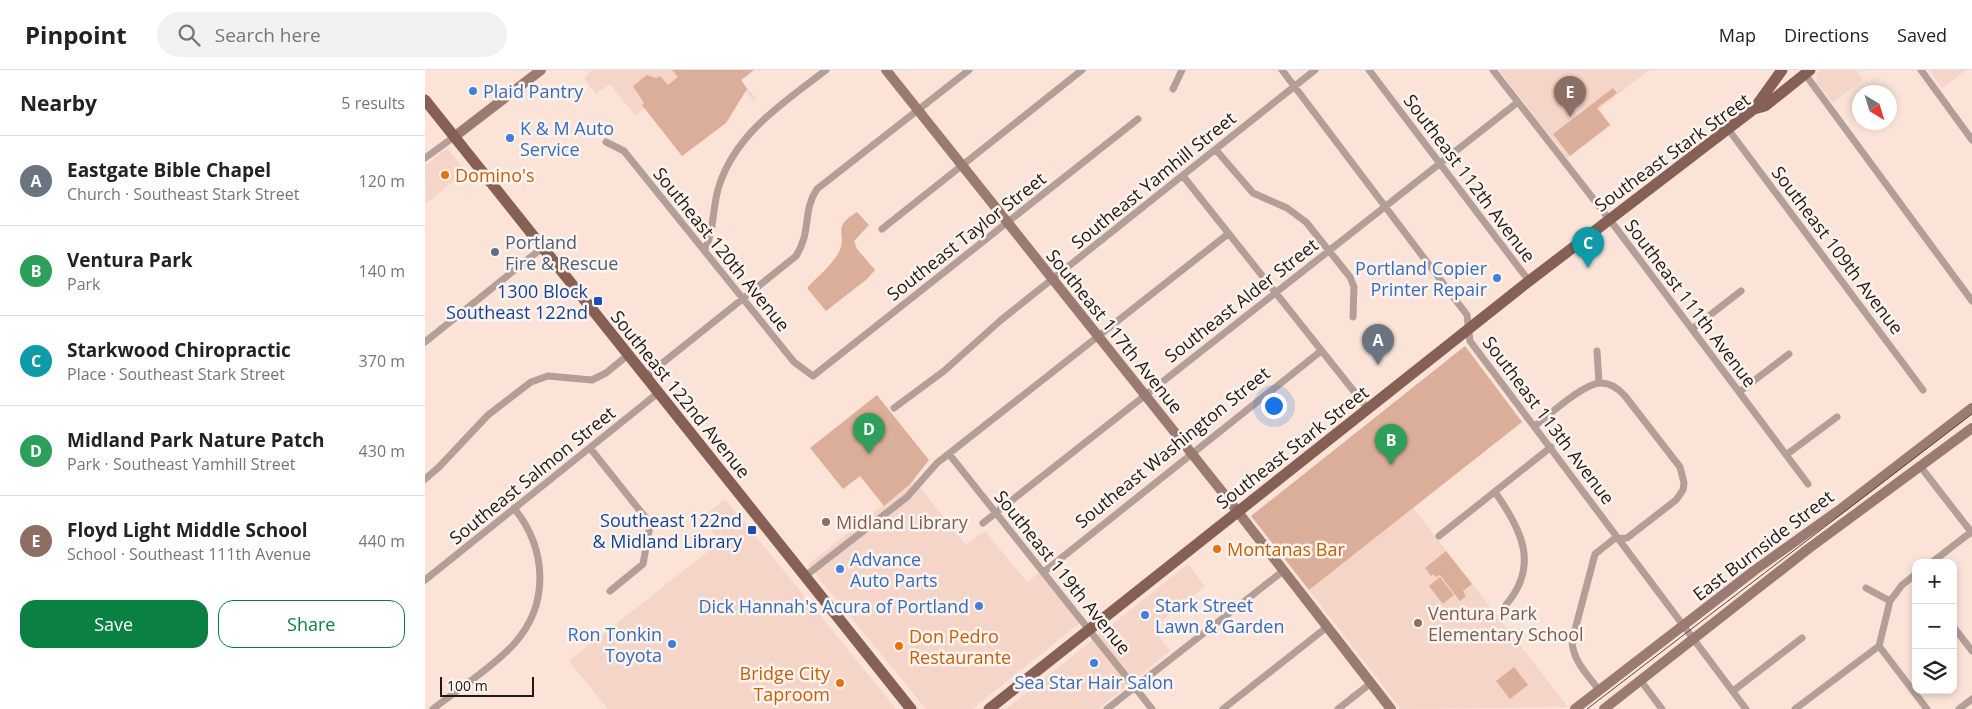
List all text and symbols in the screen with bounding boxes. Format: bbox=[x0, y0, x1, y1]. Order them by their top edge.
search box bbox=[157, 12, 507, 57]
text: Pinpoint bbox=[25, 18, 127, 51]
icon: search bbox=[175, 21, 203, 49]
text: Search here bbox=[215, 22, 321, 48]
text: Map bbox=[1719, 23, 1756, 47]
text: Directions bbox=[1784, 23, 1869, 47]
text: Saved bbox=[1897, 23, 1947, 47]
pin: E bbox=[1554, 76, 1586, 117]
place label: Plaid Pantry bbox=[483, 79, 584, 103]
marker: Plaid Pantry bbox=[467, 85, 479, 97]
north arrow bbox=[1852, 85, 1897, 130]
street label: Southeast Stark Street bbox=[1589, 87, 1755, 217]
text: Nearby bbox=[20, 89, 97, 117]
street label: Southeast 112th Avenue bbox=[1399, 89, 1541, 267]
text: 5 results bbox=[341, 92, 405, 114]
street label: Southeast Yamhill Street bbox=[1066, 106, 1240, 254]
place label: K & M Auto Service bbox=[520, 116, 614, 161]
marker: K & M Auto Service bbox=[504, 132, 516, 144]
text: Eastgate Bible Chapel bbox=[67, 157, 271, 183]
street label: Southeast 109th Avenue bbox=[1767, 161, 1909, 339]
street label: Southeast 120th Avenue bbox=[648, 162, 796, 336]
place label: Domino's bbox=[455, 163, 535, 187]
street label: Southeast Taylor Street bbox=[882, 166, 1050, 306]
marker: Domino's bbox=[439, 169, 451, 181]
text: A bbox=[30, 170, 42, 192]
text: 120 m bbox=[359, 170, 405, 192]
text: Church · Southeast Stark Street bbox=[67, 183, 299, 205]
street label: Southeast 111th Avenue bbox=[1620, 214, 1762, 392]
pin: C bbox=[1572, 227, 1604, 268]
place label: Portland Fire & Rescue bbox=[505, 230, 618, 275]
street label: Southeast Alder Street bbox=[1159, 233, 1323, 367]
street label: Southeast 117th Avenue bbox=[1041, 244, 1189, 418]
marker: Portland Fire & Rescue bbox=[489, 246, 501, 258]
text: Ventura Park bbox=[67, 247, 193, 273]
place label: Portland Copier Printer Repair bbox=[1355, 256, 1488, 301]
text: B bbox=[31, 260, 41, 282]
text: 140 m bbox=[359, 260, 405, 282]
marker: Portland Copier Printer Repair bbox=[1491, 272, 1503, 284]
text: Park bbox=[67, 273, 100, 295]
place label: 1300 Block Southeast 122nd bbox=[446, 279, 589, 324]
marker: 1300 Block Southeast 122nd bbox=[592, 295, 604, 307]
street label: Southeast 122nd Avenue bbox=[606, 305, 756, 483]
pin: A bbox=[1362, 324, 1394, 365]
street label: Southeast 113th Avenue bbox=[1478, 331, 1620, 509]
text: Starkwood Chiropractic bbox=[67, 337, 291, 363]
text: C bbox=[31, 350, 41, 372]
text: 370 m bbox=[359, 350, 405, 372]
street label: Southeast Washington Street bbox=[1070, 361, 1274, 533]
text: Place · Southeast Stark Street bbox=[67, 363, 285, 385]
street label: Southeast Stark Street bbox=[1211, 380, 1373, 514]
your location bbox=[1261, 393, 1287, 419]
street label: Southeast Salmon Street bbox=[444, 401, 620, 549]
pin: D bbox=[853, 413, 885, 454]
pin: B bbox=[1375, 424, 1407, 465]
text: Midland Park Nature Patch bbox=[67, 427, 325, 453]
text: D bbox=[30, 440, 42, 462]
text: 430 m bbox=[359, 440, 405, 462]
text: Park · Southeast Yamhill Street bbox=[67, 453, 295, 475]
street label: East Burnside Street bbox=[1688, 484, 1838, 606]
street label: Southeast 119th Avenue bbox=[989, 485, 1137, 659]
place label: Southeast 122nd & Midland Library bbox=[593, 508, 743, 553]
place label: Midland Library bbox=[836, 510, 969, 534]
marker: Midland Library bbox=[820, 516, 832, 528]
text: Floyd Light Middle School bbox=[67, 517, 307, 543]
marker: Southeast 122nd & Midland Library bbox=[746, 524, 758, 536]
text: E bbox=[32, 530, 40, 552]
text: 440 m bbox=[359, 530, 405, 552]
place label: Montanas Bar bbox=[1227, 537, 1345, 561]
text: School · Southeast 111th Avenue bbox=[67, 543, 311, 565]
marker: Montanas Bar bbox=[1211, 543, 1223, 555]
place label: Advance Auto Parts bbox=[850, 547, 938, 592]
map controls bbox=[1912, 559, 1957, 694]
button: + bbox=[1912, 559, 1957, 604]
marker: Advance Auto Parts bbox=[834, 563, 846, 575]
place label: Stark Street Lawn & Garden bbox=[1155, 593, 1284, 638]
place label: Dick Hannah's Acura of Portland bbox=[698, 594, 969, 618]
button: Save bbox=[20, 600, 208, 648]
button: Share bbox=[218, 600, 405, 648]
marker: Dick Hannah's Acura of Portland bbox=[973, 600, 985, 612]
place label: Ventura Park Elementary School bbox=[1428, 601, 1584, 646]
button: − bbox=[1912, 604, 1957, 649]
marker: Stark Street Lawn & Garden bbox=[1139, 609, 1151, 621]
marker: Ventura Park Elementary School bbox=[1412, 617, 1424, 629]
place label: Ron Tonkin Toyota bbox=[568, 622, 662, 667]
place label: Don Pedro Restaurante bbox=[909, 624, 1011, 669]
marker: Ron Tonkin Toyota bbox=[666, 638, 678, 650]
marker: Don Pedro Restaurante bbox=[893, 640, 905, 652]
button: layers bbox=[1912, 649, 1957, 694]
marker: Sea Star Hair Salon bbox=[1088, 657, 1100, 669]
place label: Bridge City Taproom bbox=[740, 661, 831, 706]
place label: Sea Star Hair Salon bbox=[1014, 670, 1174, 694]
scale bar bbox=[440, 674, 534, 697]
text: 100 m bbox=[447, 676, 488, 695]
marker: Bridge City Taproom bbox=[834, 677, 846, 689]

